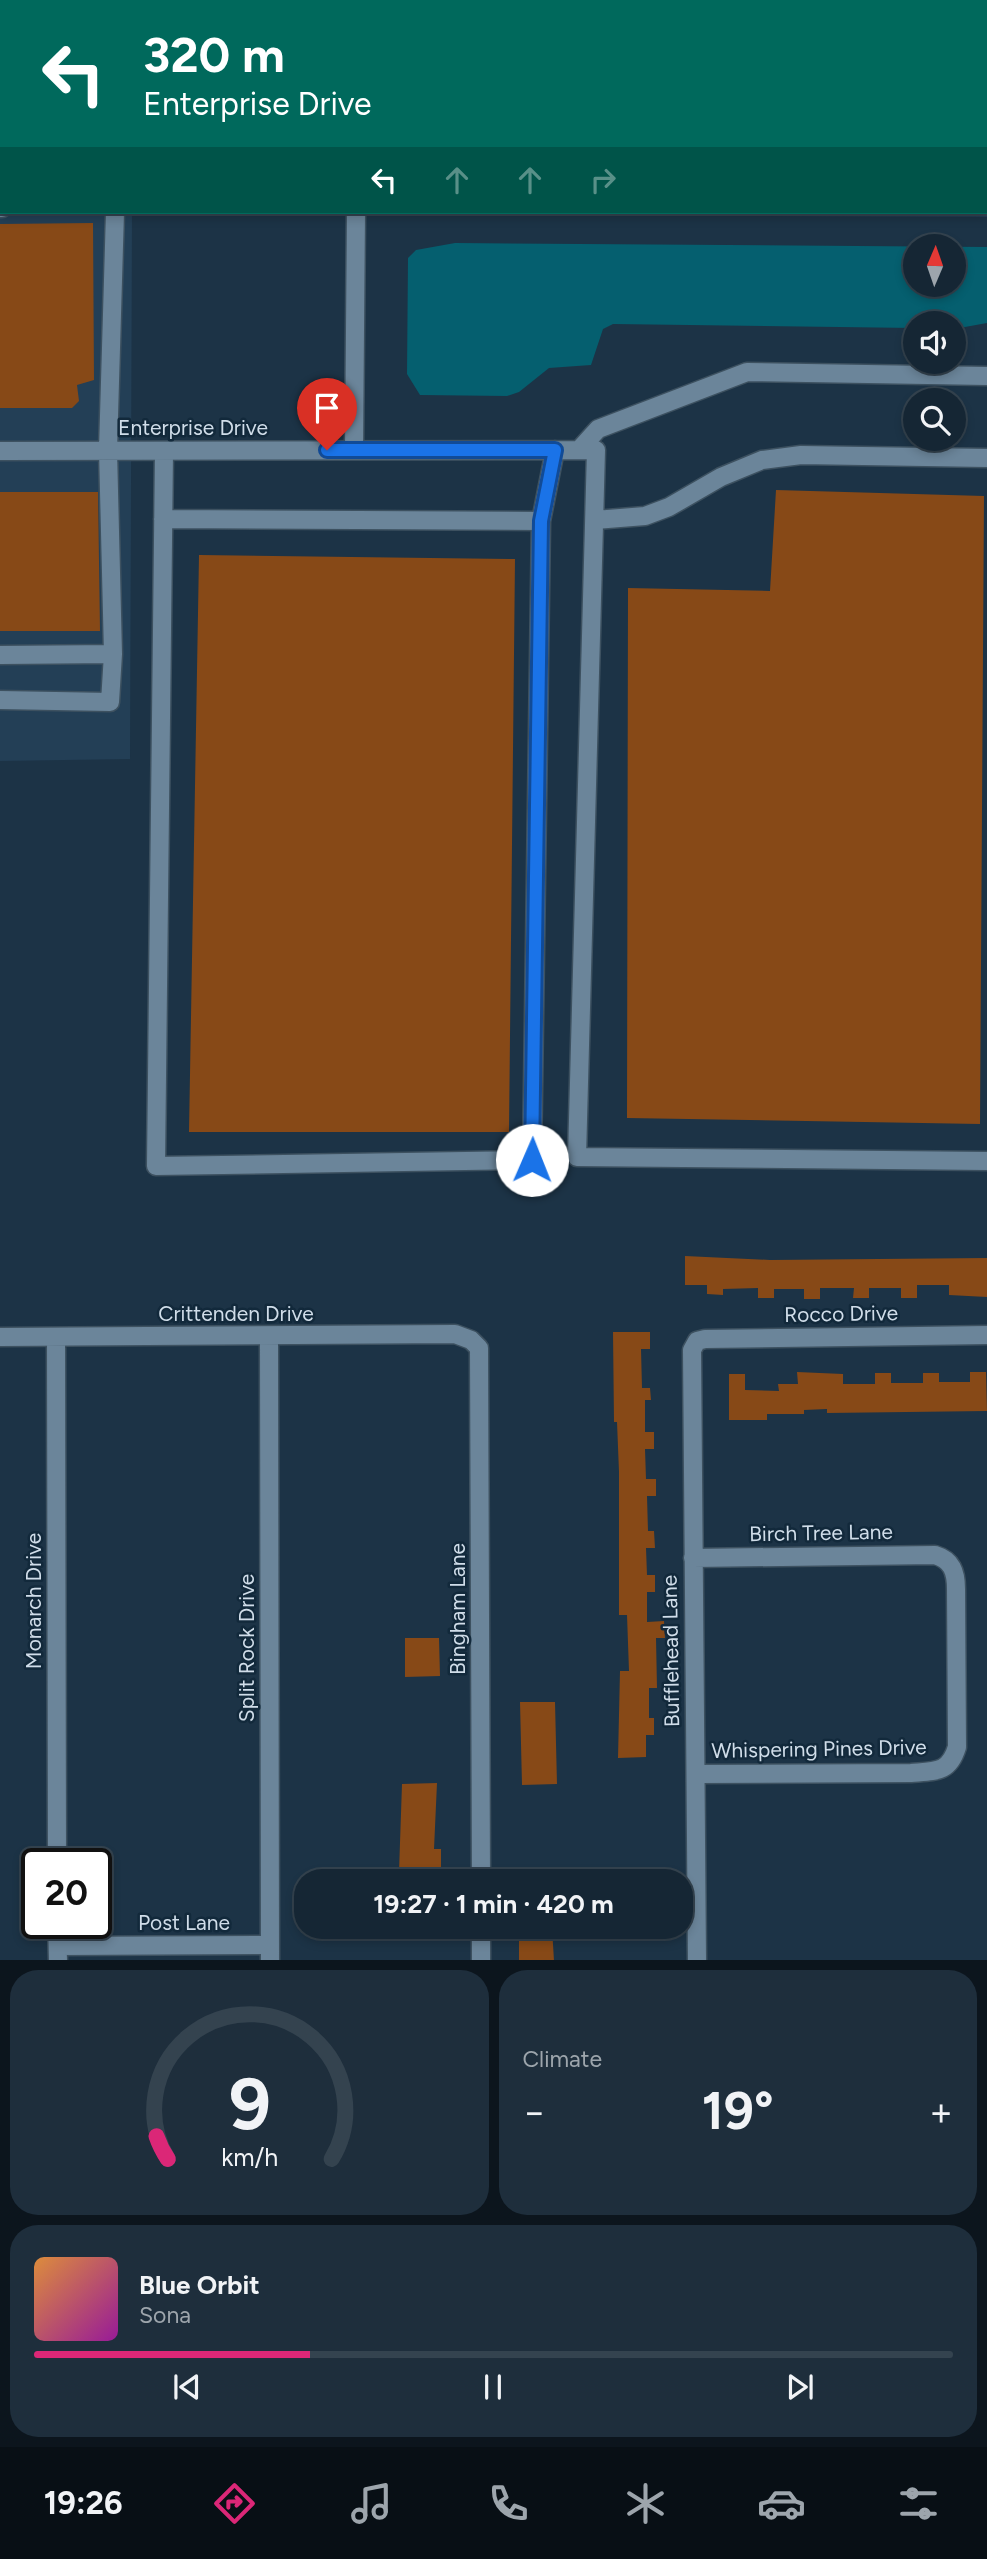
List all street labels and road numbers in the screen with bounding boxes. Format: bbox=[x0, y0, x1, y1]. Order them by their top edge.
street label: Enterprise Drive bbox=[118, 415, 268, 440]
street label: Rocco Drive bbox=[784, 1300, 898, 1327]
street label: Crittenden Drive bbox=[158, 1301, 314, 1326]
street label: Birch Tree Lane bbox=[749, 1519, 893, 1546]
street label: Monarch Drive bbox=[21, 1533, 46, 1669]
street label: Bingham Lane bbox=[445, 1543, 470, 1675]
street label: Split Rock Drive bbox=[234, 1574, 259, 1722]
street label: Bufflehead Lane bbox=[657, 1575, 684, 1727]
street label: Whispering Pines Drive bbox=[711, 1734, 927, 1763]
street label: Post Lane bbox=[138, 1910, 230, 1935]

